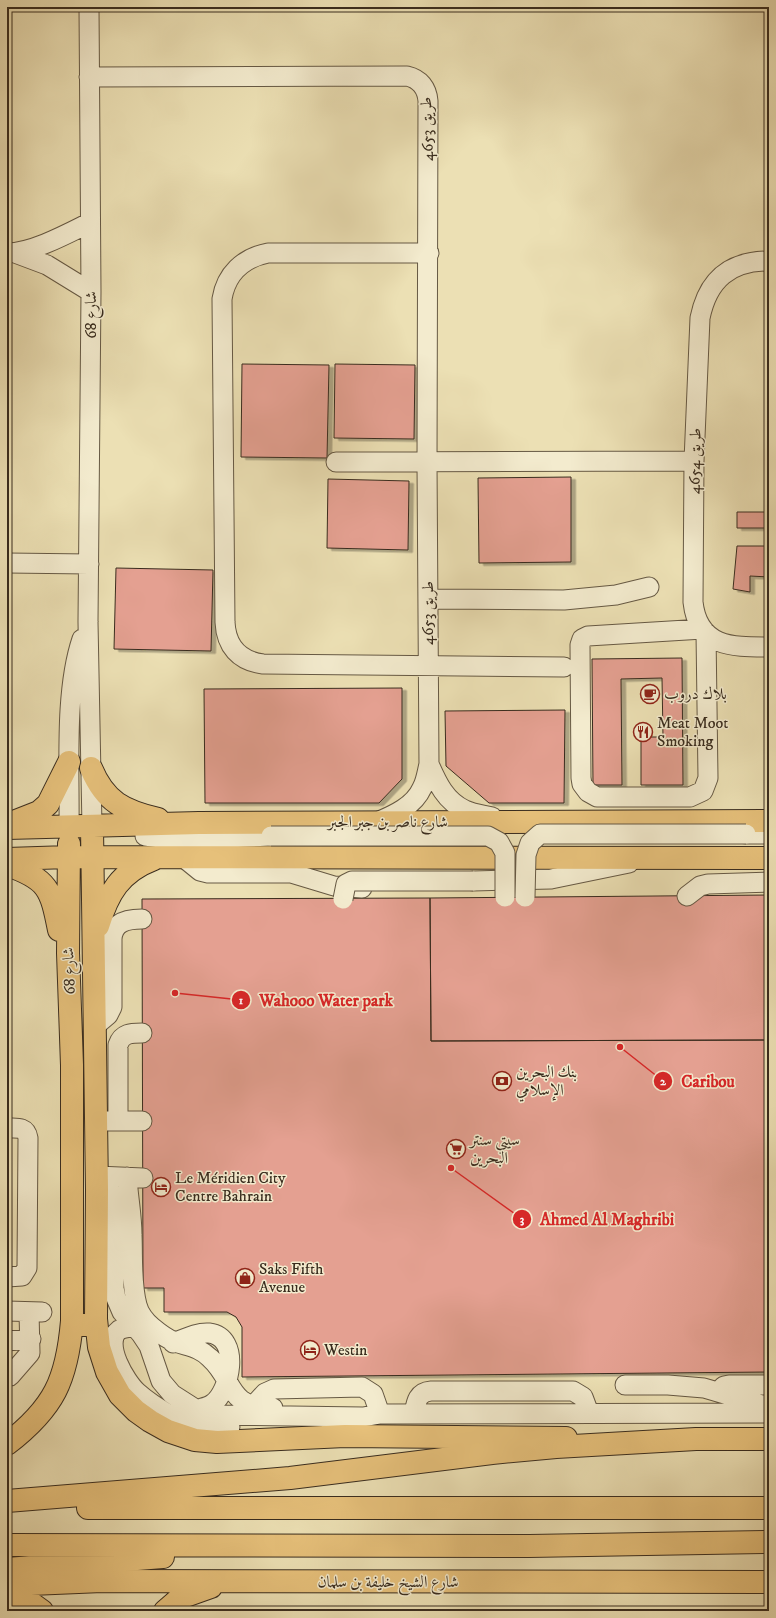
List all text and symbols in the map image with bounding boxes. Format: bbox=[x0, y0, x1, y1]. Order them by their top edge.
street label: طريق 4653 bbox=[416, 97, 438, 161]
street label: شارع 68 bbox=[81, 291, 104, 339]
street label: طريق 4654 bbox=[684, 428, 706, 494]
street label: طريق 4653 bbox=[418, 581, 438, 645]
cafe icon: بلاك دروب bbox=[639, 683, 661, 705]
place label: بلاك دروب bbox=[664, 684, 727, 704]
place label: Meat Moot Smoking bbox=[657, 713, 728, 751]
restaurant icon: Meat Moot Smoking bbox=[632, 721, 654, 743]
street label: شارع ناصر بن جبر الجبر bbox=[326, 812, 448, 835]
street label: شارع 68 bbox=[58, 947, 83, 995]
callout: Wahooo Water park bbox=[231, 986, 401, 1015]
text: Wahooo Water park bbox=[258, 990, 393, 1012]
text: 1 bbox=[239, 993, 244, 1008]
place label: بنك البحرين الإسلامي bbox=[516, 1062, 577, 1102]
callout: Caribou bbox=[653, 1066, 743, 1095]
bank icon: بنك البحرين الإسلامي bbox=[491, 1070, 513, 1092]
text: Caribou bbox=[681, 1071, 735, 1093]
text: 2 bbox=[660, 1074, 667, 1089]
place label: سيتي سنتر البحرين bbox=[468, 1130, 520, 1168]
supermarket icon: سيتي سنتر البحرين bbox=[445, 1138, 467, 1160]
place label: Le Méridien City Centre Bahrain bbox=[175, 1168, 286, 1206]
hotel icon: Le Méridien City Centre Bahrain bbox=[150, 1176, 172, 1198]
callout: Ahmed Al Maghribi bbox=[512, 1204, 682, 1233]
text: Ahmed Al Maghribi bbox=[539, 1209, 675, 1231]
text: 3 bbox=[520, 1212, 525, 1227]
place label: Saks Fifth Avenue bbox=[259, 1259, 324, 1297]
shop icon: Saks Fifth Avenue bbox=[234, 1267, 256, 1289]
hotel icon: Westin bbox=[299, 1339, 321, 1361]
place label: Westin bbox=[323, 1340, 368, 1360]
street label: شارع الشيخ خليفة بن سلمان bbox=[317, 1572, 459, 1596]

